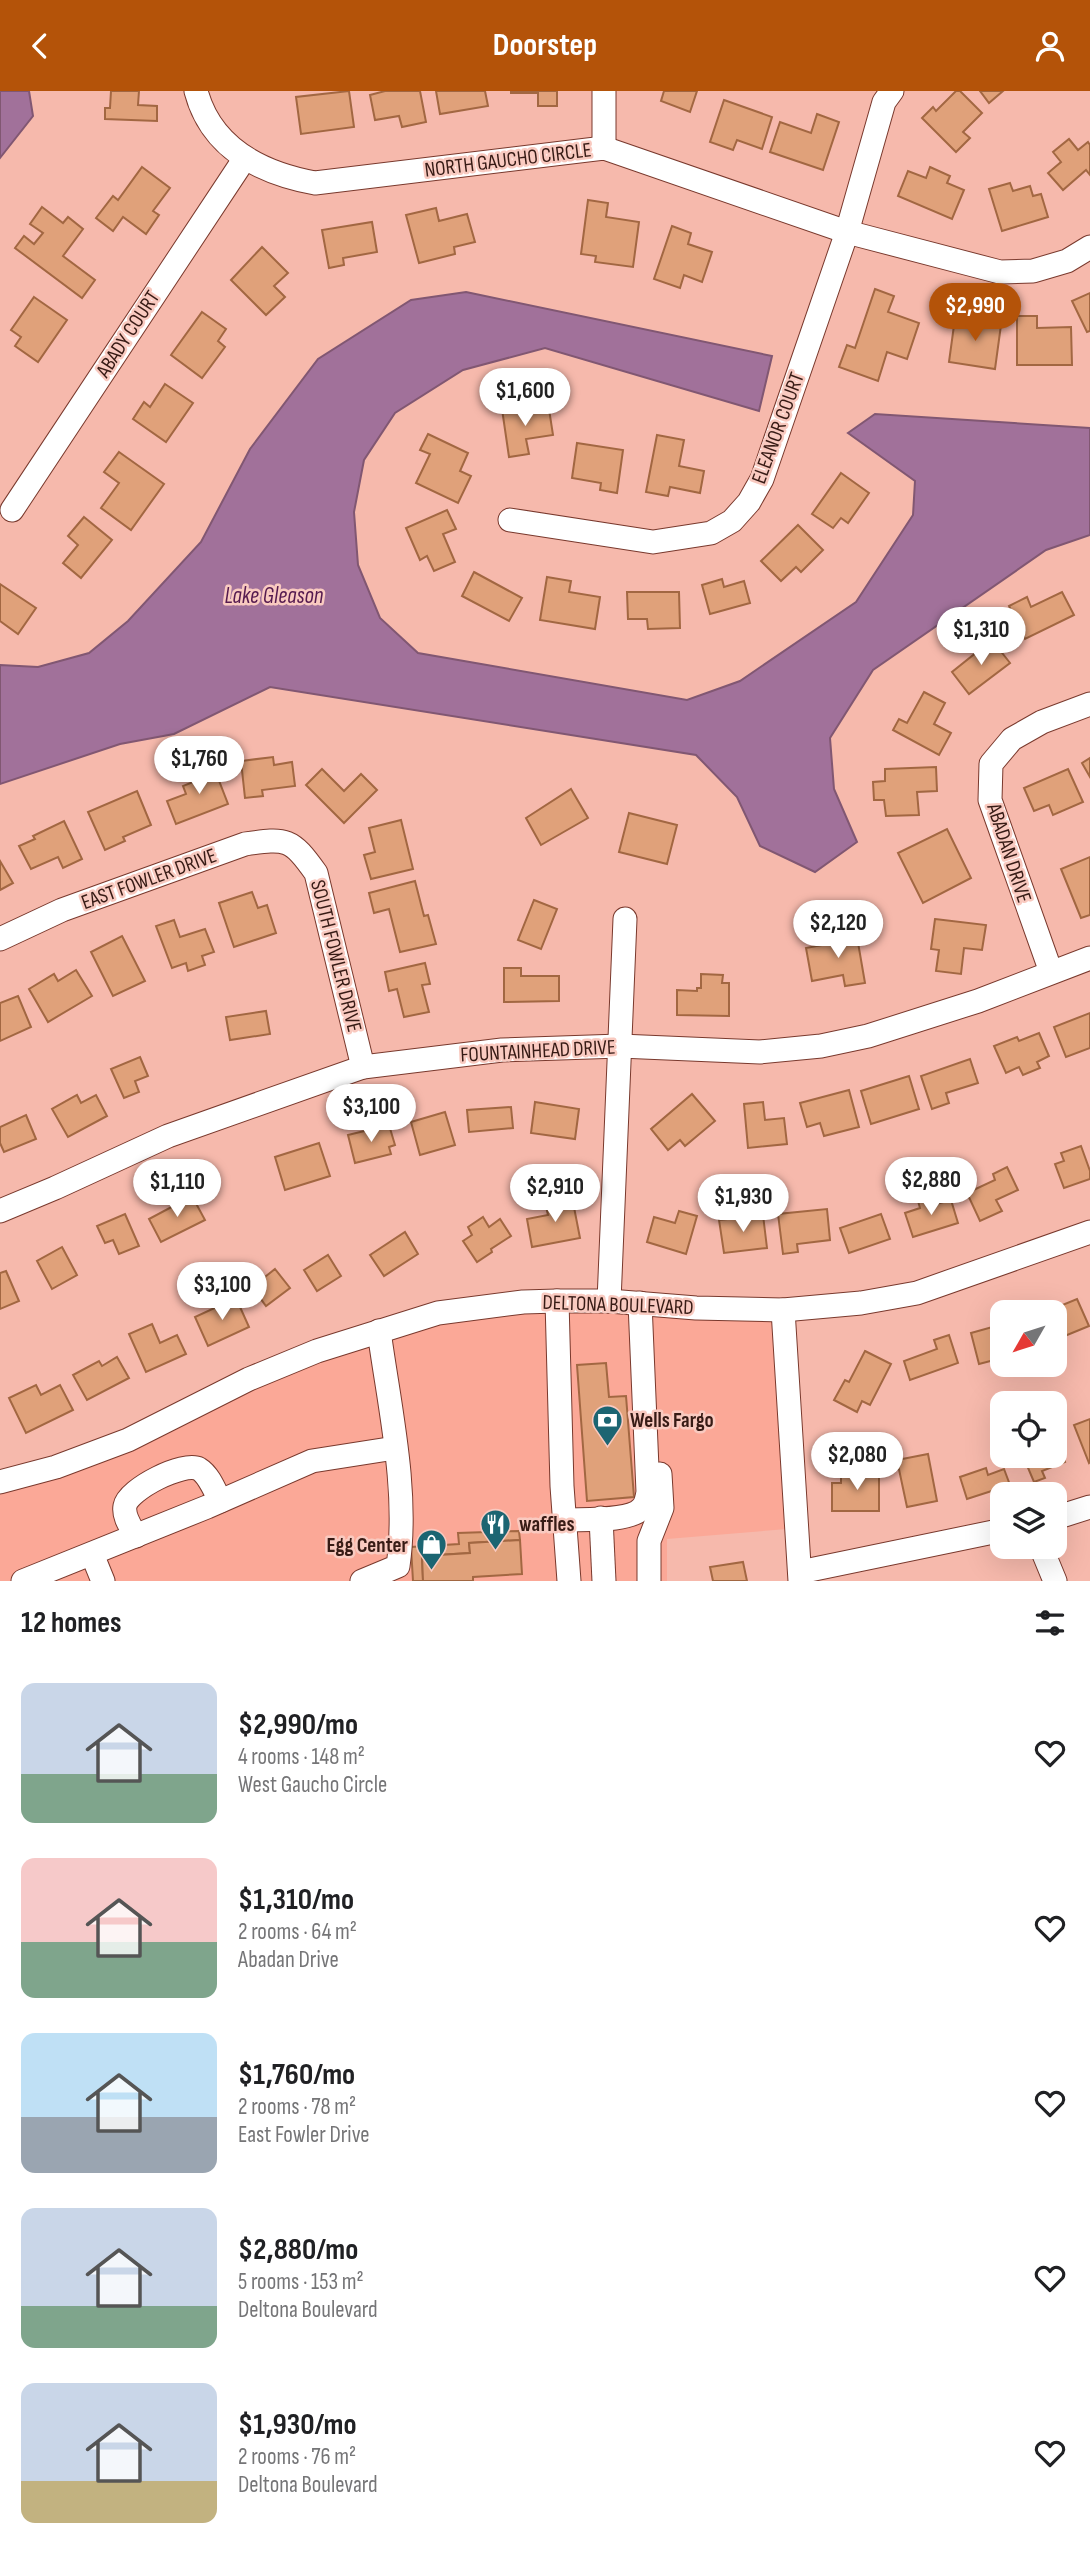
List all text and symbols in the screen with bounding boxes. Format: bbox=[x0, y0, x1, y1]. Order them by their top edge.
text: Doorstep bbox=[493, 26, 597, 65]
icon: back bbox=[21, 27, 59, 65]
icon: person bbox=[1031, 27, 1069, 65]
street label: NORTH GAUCHO CIRCLE bbox=[423, 137, 593, 183]
pin: $2,990 bbox=[918, 283, 1032, 343]
street label: ABADY COURT bbox=[90, 286, 165, 383]
text: $2,990 bbox=[945, 292, 1005, 320]
street label: ELEANOR COURT bbox=[746, 368, 810, 487]
pin: $1,600 bbox=[468, 369, 582, 428]
text: $1,600 bbox=[495, 377, 555, 405]
water label: Lake Gleason bbox=[224, 582, 324, 610]
pin: $1,310 bbox=[924, 607, 1038, 667]
text: $1,310 bbox=[953, 616, 1009, 644]
pin: $1,760 bbox=[142, 737, 256, 796]
text: $1,760 bbox=[170, 745, 228, 773]
street label: ABADAN DRIVE bbox=[981, 799, 1037, 906]
street label: EAST FOWLER DRIVE bbox=[78, 843, 220, 915]
street label: SOUTH FOWLER DRIVE bbox=[305, 877, 367, 1035]
pin: $2,120 bbox=[781, 901, 895, 960]
text: $2,120 bbox=[809, 909, 867, 937]
street label: FOUNTAINHEAD DRIVE bbox=[460, 1034, 616, 1068]
pin: $3,100 bbox=[314, 1084, 428, 1144]
text: $3,100 bbox=[342, 1093, 400, 1121]
pin: $2,880 bbox=[874, 1157, 988, 1217]
pin: $1,110 bbox=[120, 1159, 234, 1219]
pin: $2,910 bbox=[498, 1165, 612, 1224]
text: $2,880 bbox=[901, 1166, 961, 1194]
text: $1,110 bbox=[149, 1168, 205, 1196]
text: $2,910 bbox=[526, 1173, 584, 1201]
pin: $1,930 bbox=[686, 1175, 800, 1234]
text: $1,930 bbox=[714, 1183, 772, 1211]
pin: $3,100 bbox=[165, 1263, 279, 1322]
text: $3,100 bbox=[193, 1271, 251, 1299]
street label: DELTONA BOULEVARD bbox=[542, 1290, 694, 1320]
north arrow bbox=[990, 1300, 1068, 1377]
map controls bbox=[990, 1300, 1067, 1559]
button: locate bbox=[990, 1391, 1067, 1468]
bank icon: Wells Fargo bbox=[590, 1403, 624, 1447]
place label: Wells Fargo bbox=[630, 1408, 714, 1433]
pin: $2,080 bbox=[800, 1433, 914, 1492]
text: $2,080 bbox=[827, 1441, 887, 1469]
button: layers bbox=[990, 1482, 1067, 1559]
restaurant icon: waffles bbox=[479, 1507, 513, 1551]
place label: waffles bbox=[519, 1512, 575, 1537]
shop icon: Egg Center bbox=[414, 1528, 448, 1572]
place label: Egg Center bbox=[326, 1533, 408, 1558]
icon: filters bbox=[1031, 1604, 1069, 1642]
text: 12 homes bbox=[21, 1605, 122, 1641]
text: $2,990/mo bbox=[238, 1707, 358, 1743]
icon: home bbox=[77, 1711, 161, 1795]
icon: heart bbox=[1031, 1734, 1069, 1772]
text: 4 rooms · 148 m² bbox=[238, 1743, 365, 1771]
text: West Gaucho Circle bbox=[238, 1771, 387, 1799]
text: $1,310/mo bbox=[238, 1882, 354, 1918]
icon: home bbox=[77, 1886, 161, 1970]
icon: heart bbox=[1031, 1909, 1069, 1947]
text: 2 rooms · 64 m² bbox=[238, 1918, 357, 1946]
text: Abadan Drive bbox=[238, 1946, 339, 1974]
text: $1,760/mo bbox=[238, 2057, 355, 2093]
icon: home bbox=[77, 2061, 161, 2145]
icon: heart bbox=[1031, 2084, 1069, 2122]
text: 2 rooms · 78 m² bbox=[238, 2093, 356, 2121]
text: East Fowler Drive bbox=[238, 2121, 370, 2149]
text: $2,880/mo bbox=[238, 2232, 358, 2268]
icon: home bbox=[77, 2236, 161, 2320]
icon: heart bbox=[1031, 2259, 1069, 2297]
text: 5 rooms · 153 m² bbox=[238, 2268, 364, 2296]
text: Deltona Boulevard bbox=[238, 2296, 378, 2324]
text: $1,930/mo bbox=[238, 2407, 357, 2443]
icon: home bbox=[77, 2411, 161, 2495]
icon: heart bbox=[1031, 2434, 1069, 2472]
text: 2 rooms · 76 m² bbox=[238, 2443, 356, 2471]
text: Deltona Boulevard bbox=[238, 2471, 378, 2499]

